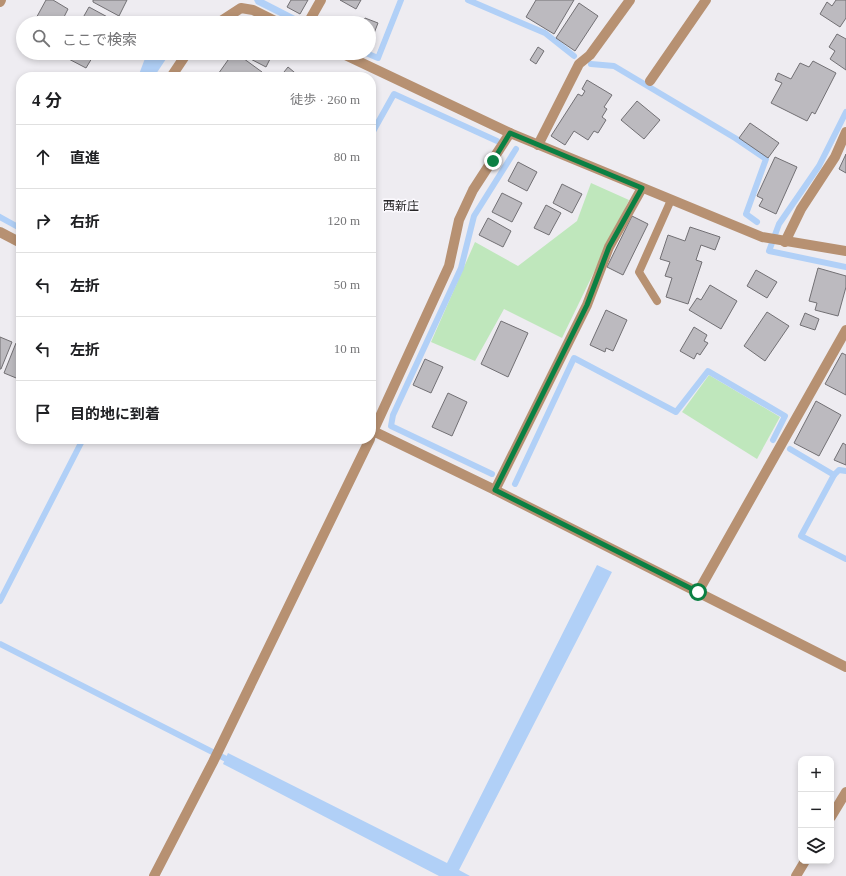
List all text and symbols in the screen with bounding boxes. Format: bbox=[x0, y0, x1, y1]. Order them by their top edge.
search box bbox=[16, 16, 376, 60]
icon: search bbox=[30, 27, 52, 49]
text: ここで検索 bbox=[62, 32, 137, 48]
text: 4 分 bbox=[32, 91, 62, 110]
text: 徒歩 · 260 m bbox=[290, 92, 360, 107]
icon: ahead bbox=[32, 146, 54, 168]
text: 80 m bbox=[334, 149, 360, 164]
text: 直進 bbox=[70, 150, 100, 166]
route end bbox=[484, 152, 502, 170]
district label: 西新庄 bbox=[383, 199, 419, 213]
icon: right bbox=[32, 210, 54, 232]
text: 120 m bbox=[327, 213, 360, 228]
text: 右折 bbox=[70, 214, 100, 230]
icon: left bbox=[32, 274, 54, 296]
text: 50 m bbox=[334, 277, 360, 292]
text: 左折 bbox=[70, 278, 100, 294]
icon: left bbox=[32, 338, 54, 360]
text: 10 m bbox=[334, 341, 360, 356]
text: 左折 bbox=[70, 342, 100, 358]
icon: arrive bbox=[32, 402, 54, 424]
text: 目的地に到着 bbox=[70, 406, 160, 422]
route start bbox=[689, 583, 707, 601]
map controls bbox=[798, 756, 834, 864]
button: + bbox=[798, 756, 834, 792]
button: − bbox=[798, 792, 834, 828]
button: layers bbox=[798, 828, 834, 864]

